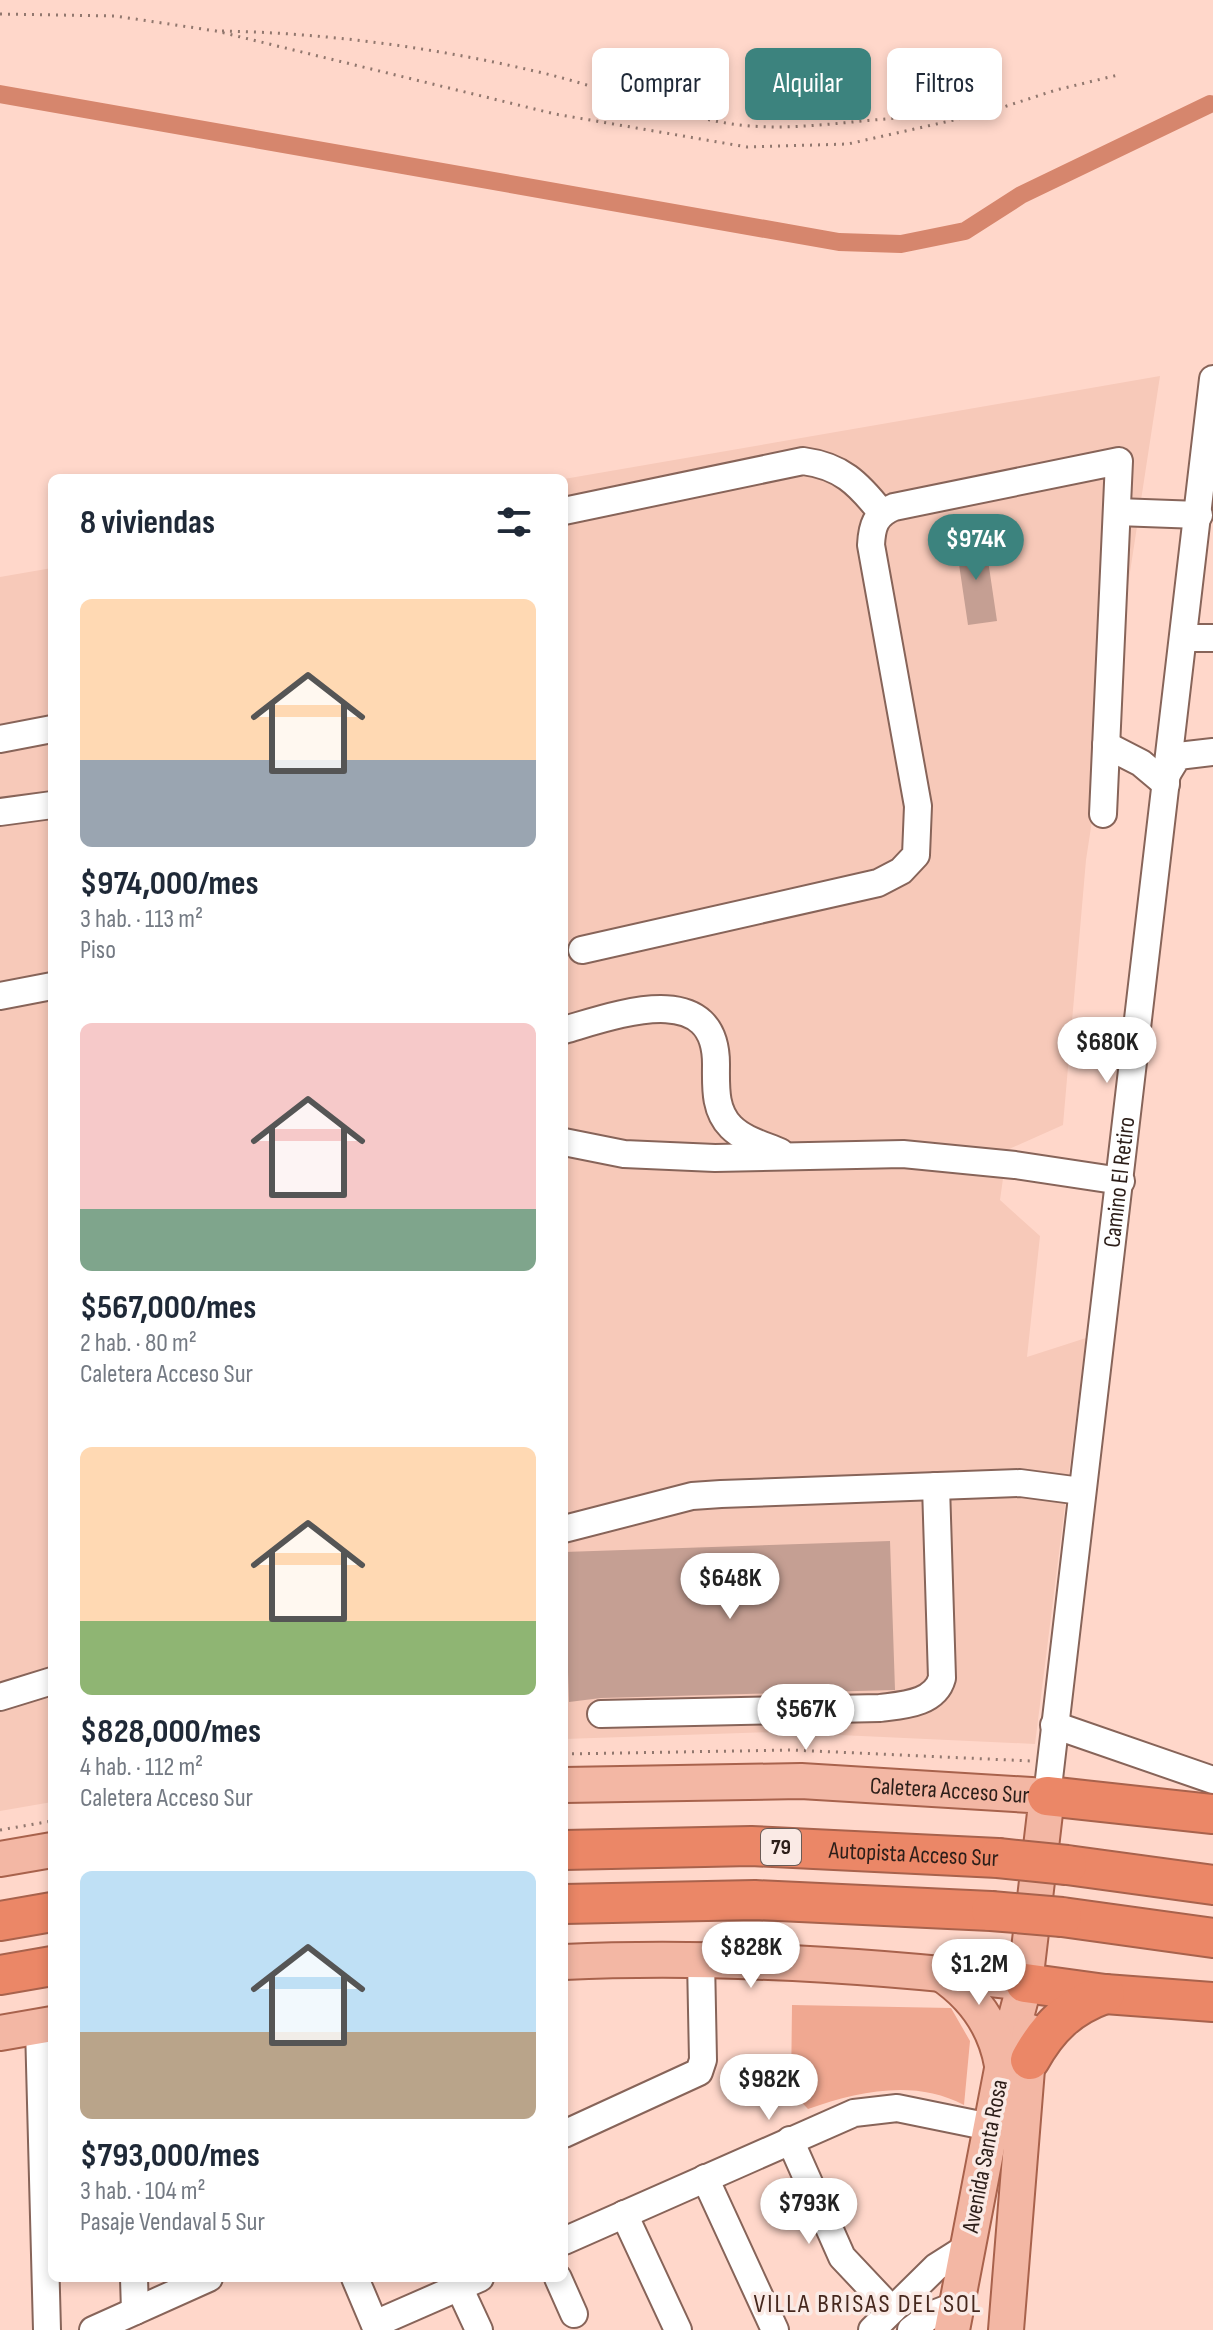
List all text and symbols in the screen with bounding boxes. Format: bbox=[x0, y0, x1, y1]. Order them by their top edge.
chip: Comprar bbox=[592, 48, 729, 120]
chip: Alquilar bbox=[745, 48, 871, 120]
chip: Filtros bbox=[887, 48, 1002, 120]
icon: filters bbox=[492, 500, 536, 544]
text: 8 viviendas bbox=[80, 502, 215, 543]
pin: $974K bbox=[920, 514, 1032, 582]
text: $974K bbox=[946, 524, 1006, 555]
icon: home bbox=[236, 651, 380, 795]
text: $974,000/mes bbox=[80, 863, 259, 904]
text: 3 hab. · 113 m² bbox=[80, 904, 203, 935]
text: Piso bbox=[80, 935, 116, 966]
pin: $680K bbox=[1051, 1017, 1163, 1085]
text: $680K bbox=[1076, 1027, 1139, 1058]
icon: home bbox=[236, 1075, 380, 1219]
street label: Camino El Retiro bbox=[1097, 1115, 1141, 1249]
text: $567,000/mes bbox=[80, 1287, 256, 1328]
text: 2 hab. · 80 m² bbox=[80, 1328, 197, 1359]
text: Caletera Acceso Sur bbox=[80, 1359, 253, 1390]
icon: home bbox=[236, 1499, 380, 1643]
pin: $648K bbox=[674, 1553, 786, 1621]
text: $648K bbox=[698, 1563, 762, 1594]
pin: $567K bbox=[750, 1684, 862, 1752]
text: $567K bbox=[775, 1694, 837, 1725]
text: $828,000/mes bbox=[80, 1711, 261, 1752]
text: 4 hab. · 112 m² bbox=[80, 1752, 203, 1783]
street label: Caletera Acceso Sur bbox=[869, 1771, 1030, 1809]
text: Caletera Acceso Sur bbox=[80, 1783, 253, 1814]
road number: 79 bbox=[761, 1829, 801, 1865]
street label: Autopista Acceso Sur bbox=[827, 1835, 999, 1873]
pin: $828K bbox=[695, 1922, 807, 1990]
icon: home bbox=[236, 1923, 380, 2067]
text: $828K bbox=[720, 1932, 782, 1963]
pin: $1.2M bbox=[923, 1939, 1035, 2007]
text: $1.2M bbox=[950, 1949, 1008, 1980]
pin: $982K bbox=[713, 2054, 825, 2122]
text: $982K bbox=[738, 2064, 800, 2095]
street label: Avenida Santa Rosa bbox=[956, 2077, 1014, 2236]
text: $793,000/mes bbox=[80, 2135, 260, 2176]
text: 3 hab. · 104 m² bbox=[80, 2176, 206, 2207]
pin: $793K bbox=[753, 2178, 865, 2246]
text: $793K bbox=[778, 2188, 840, 2219]
text: Pasaje Vendaval 5 Sur bbox=[80, 2207, 265, 2238]
district label: VILLA BRISAS DEL SOL bbox=[754, 2289, 982, 2320]

